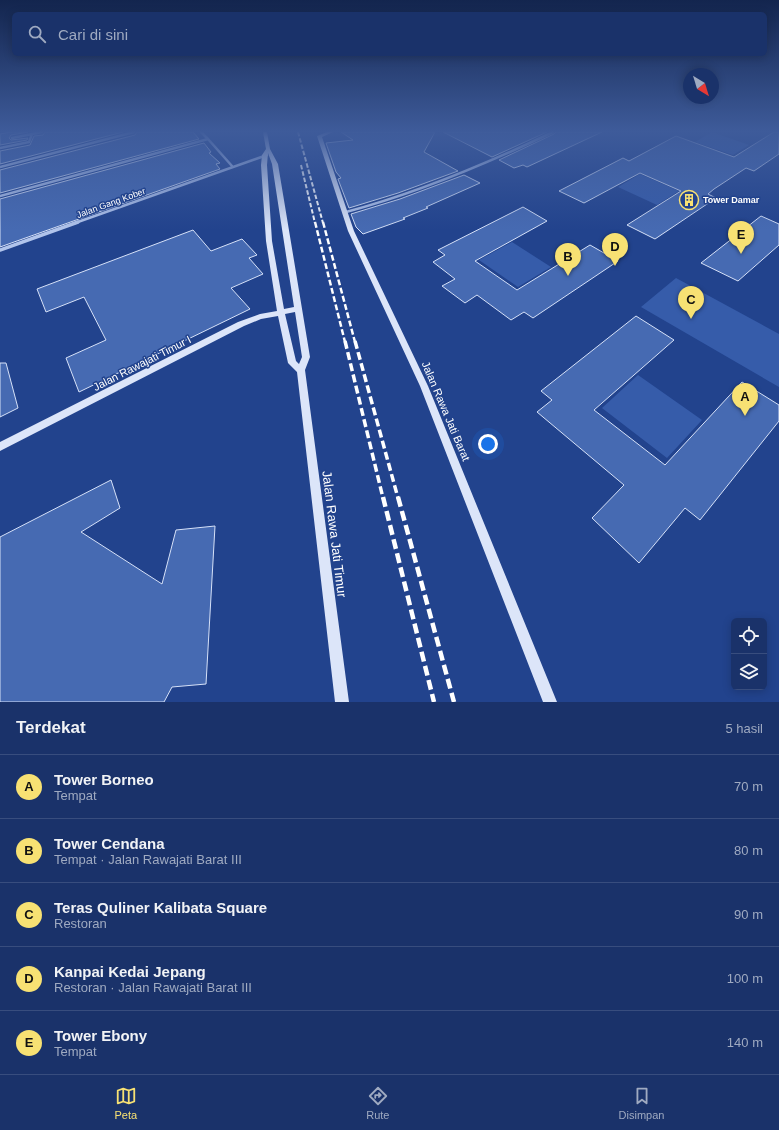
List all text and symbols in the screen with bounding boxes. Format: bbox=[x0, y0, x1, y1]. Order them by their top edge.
search box bbox=[12, 12, 767, 56]
icon: search bbox=[26, 23, 48, 45]
text: Cari di sini bbox=[58, 26, 128, 43]
north arrow bbox=[683, 68, 719, 104]
street label: Jalan Gang Kober bbox=[75, 186, 147, 220]
building icon: Tower Damar bbox=[678, 189, 700, 211]
place label: Tower Damar bbox=[703, 195, 760, 205]
pin: E bbox=[728, 221, 754, 254]
pin: D bbox=[602, 233, 628, 266]
pin: B bbox=[555, 243, 581, 276]
pin: C bbox=[678, 286, 704, 319]
street label: Jalan Rawajati Timur I bbox=[91, 333, 193, 393]
street label: Jalan Rawa Jati Barat bbox=[420, 359, 472, 463]
pin: A bbox=[732, 383, 758, 416]
your location bbox=[478, 434, 498, 454]
street label: Jalan Rawa Jati Timur bbox=[319, 470, 350, 599]
map controls bbox=[731, 618, 767, 690]
button: locate bbox=[731, 618, 767, 654]
button: layers bbox=[731, 654, 767, 690]
text: Terdekat bbox=[16, 718, 86, 737]
text: 5 hasil bbox=[725, 721, 763, 736]
text: Tower Borneo bbox=[54, 771, 154, 788]
text: A bbox=[24, 779, 34, 794]
text: 70 m bbox=[734, 779, 763, 794]
text: Tempat bbox=[54, 788, 97, 803]
text: Tower Cendana bbox=[54, 835, 165, 852]
text: B bbox=[24, 843, 34, 858]
text: 80 m bbox=[734, 843, 763, 858]
text: Tempat · Jalan Rawajati Barat III bbox=[54, 852, 242, 867]
text: Teras Quliner Kalibata Square bbox=[54, 899, 267, 916]
text: C bbox=[24, 907, 34, 922]
text: 90 m bbox=[734, 907, 763, 922]
text: Restoran bbox=[54, 916, 107, 931]
text: Kanpai Kedai Jepang bbox=[54, 963, 206, 980]
text: D bbox=[24, 971, 34, 986]
text: 100 m bbox=[727, 971, 763, 986]
text: Restoran · Jalan Rawajati Barat III bbox=[54, 980, 252, 995]
text: Tower Ebony bbox=[54, 1027, 147, 1044]
text: E bbox=[25, 1035, 33, 1050]
text: 140 m bbox=[727, 1035, 763, 1050]
text: Tempat bbox=[54, 1044, 97, 1059]
tab: Peta bbox=[115, 1085, 137, 1121]
tab: Rute bbox=[366, 1085, 390, 1121]
tab: Disimpan bbox=[619, 1085, 664, 1121]

